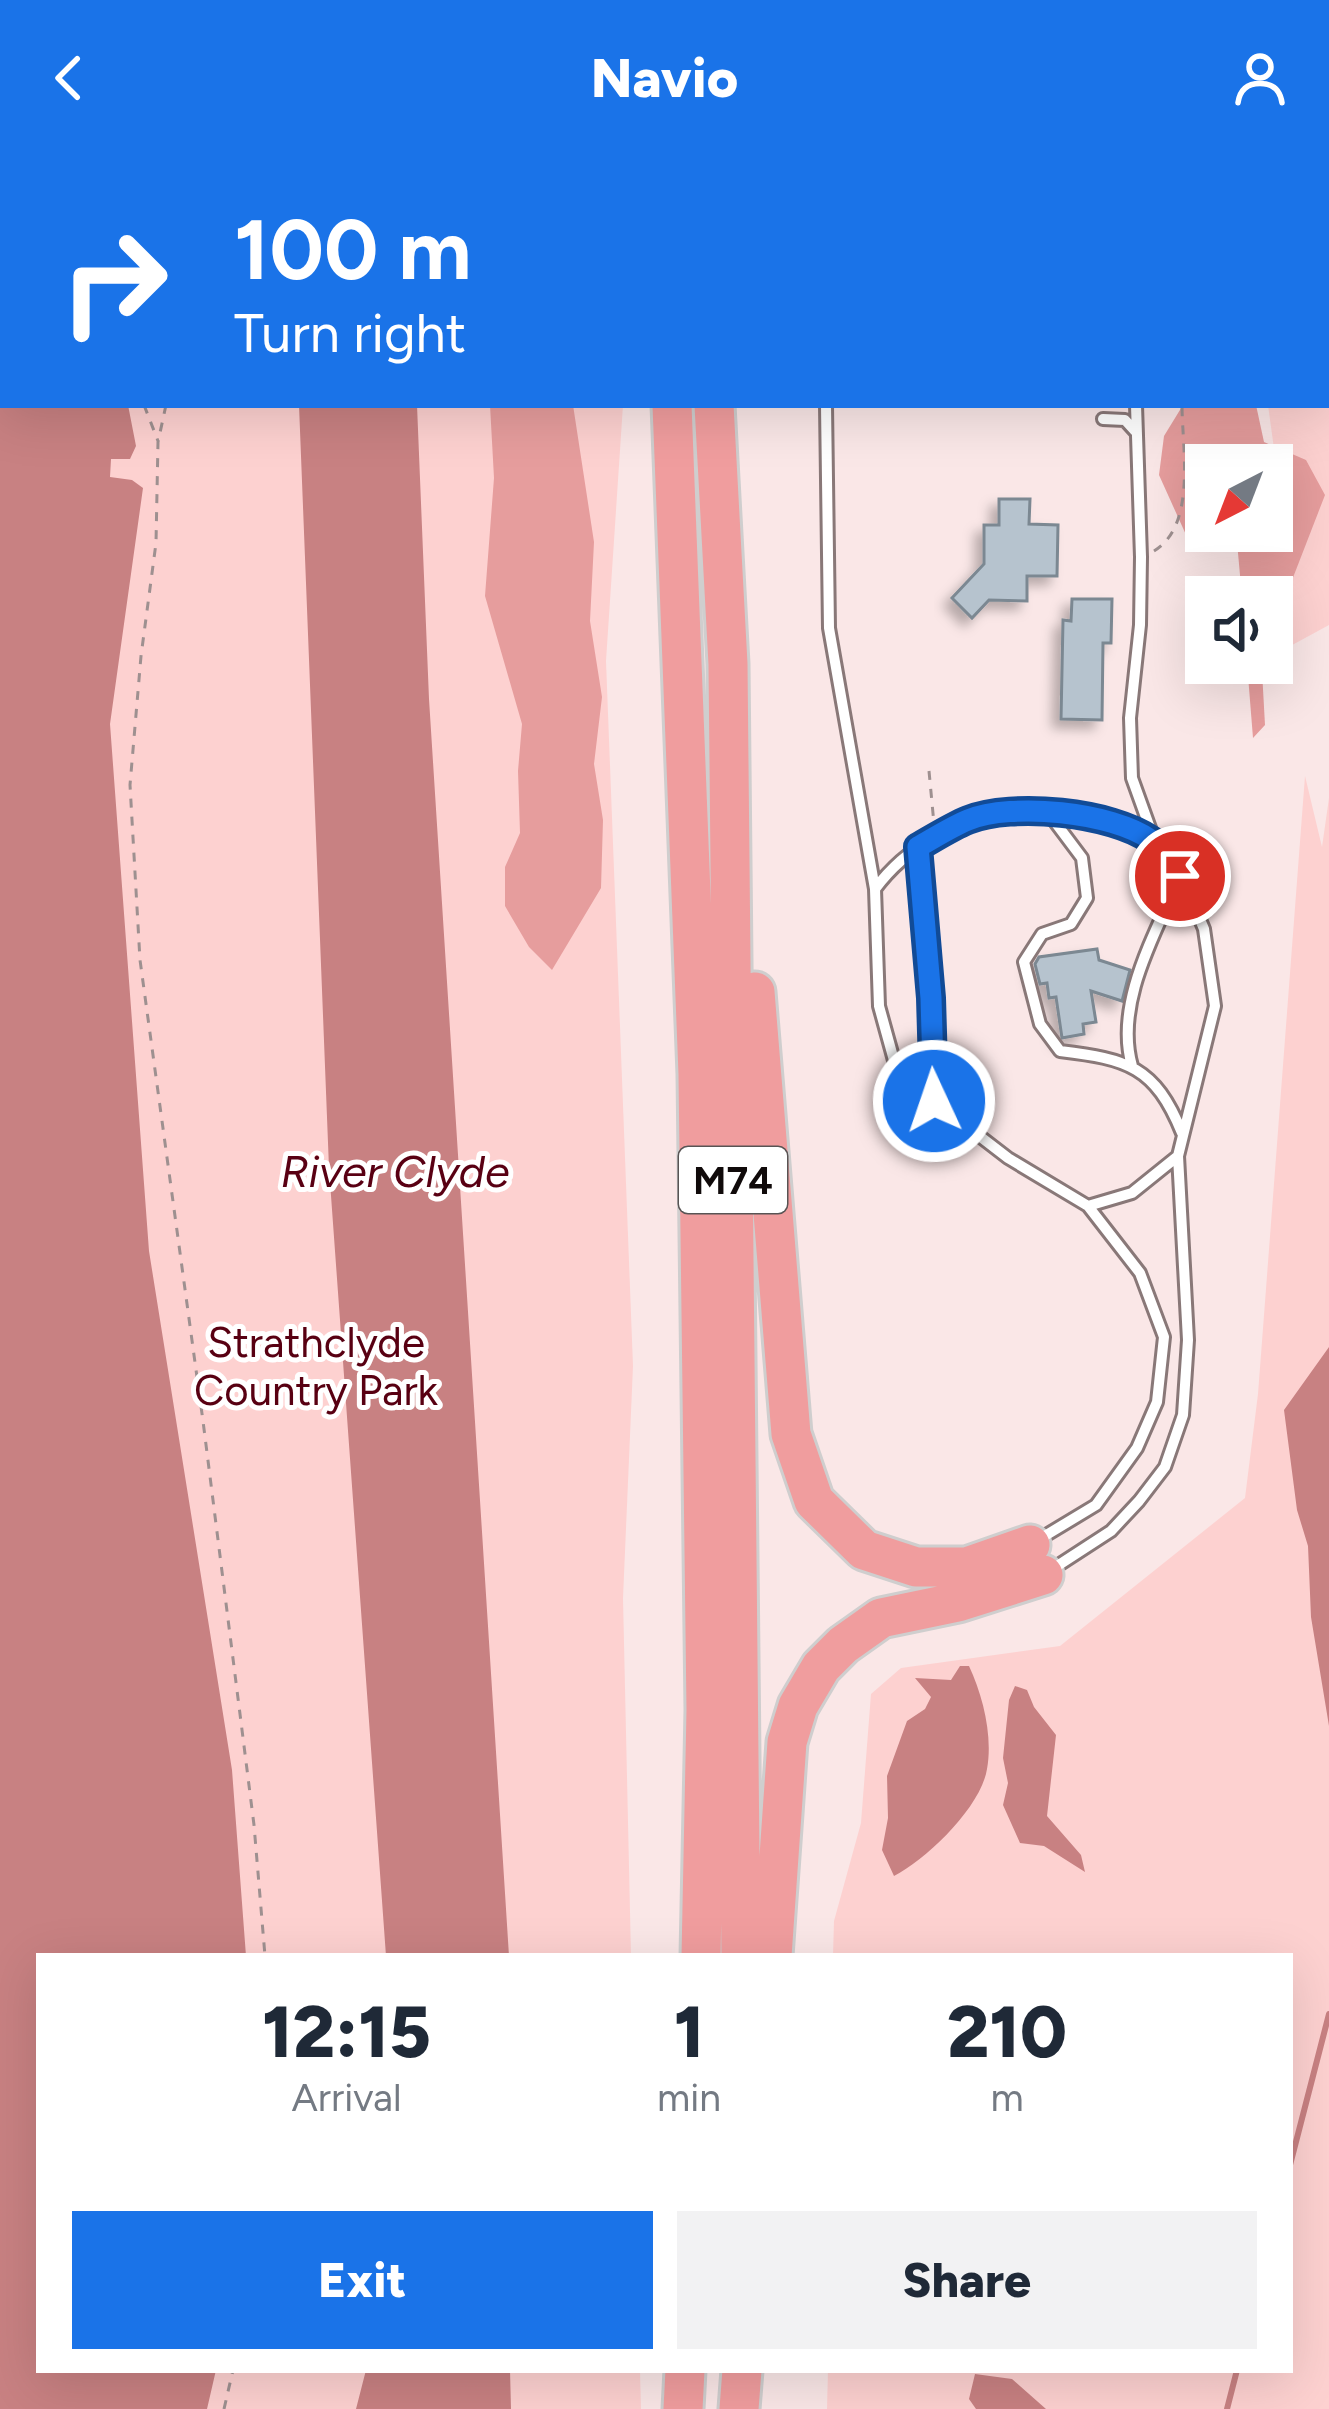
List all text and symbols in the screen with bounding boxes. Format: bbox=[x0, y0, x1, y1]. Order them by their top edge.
icon: back bbox=[36, 45, 102, 111]
icon: person bbox=[1227, 45, 1293, 111]
text: Navio bbox=[591, 46, 738, 111]
text: 100 m bbox=[234, 199, 472, 300]
icon: right bbox=[36, 204, 192, 360]
text: Turn right bbox=[234, 301, 466, 366]
north arrow bbox=[1185, 444, 1293, 552]
map controls bbox=[1185, 444, 1293, 684]
button: sound bbox=[1185, 576, 1293, 684]
pin bbox=[1129, 825, 1231, 927]
icon: arrive bbox=[1147, 843, 1213, 909]
position arrow bbox=[871, 1038, 997, 1164]
water label: River Clyde bbox=[280, 1144, 510, 1198]
road number: M74 bbox=[679, 1147, 787, 1213]
park label: Strathclyde Country Park bbox=[194, 1317, 439, 1416]
text: 12:15 bbox=[262, 1989, 431, 2075]
text: 1 bbox=[674, 1989, 704, 2075]
text: 210 bbox=[947, 1989, 1067, 2075]
text: Arrival bbox=[291, 2074, 402, 2121]
text: min bbox=[657, 2074, 721, 2121]
text: m bbox=[990, 2074, 1024, 2121]
button: Exit bbox=[72, 2211, 653, 2349]
button: Share bbox=[677, 2211, 1257, 2349]

